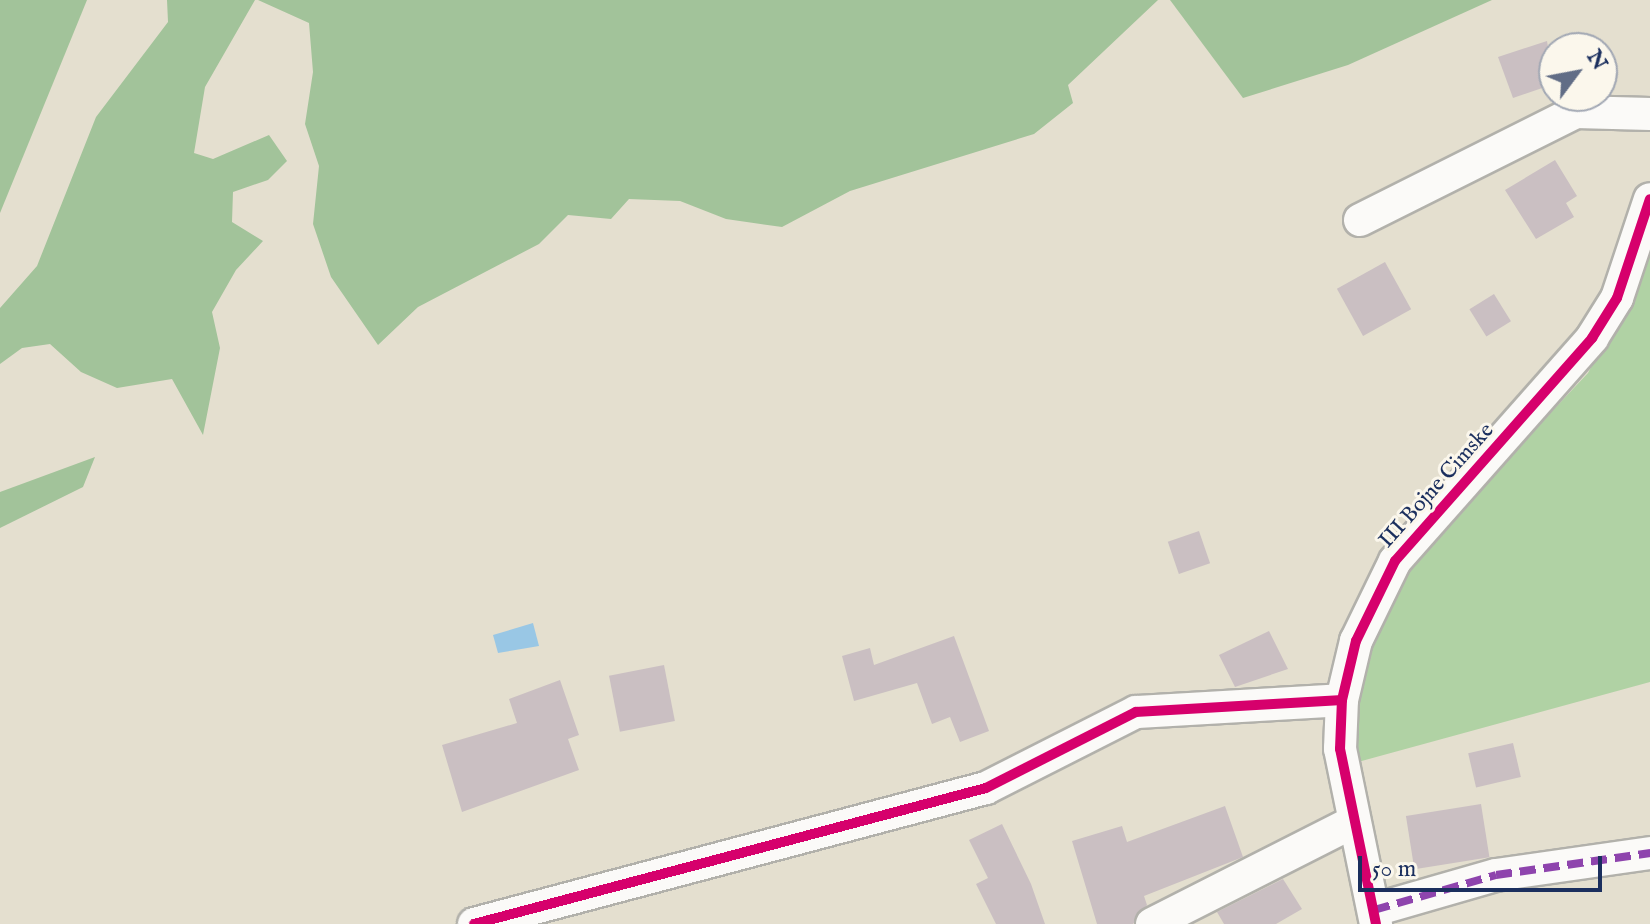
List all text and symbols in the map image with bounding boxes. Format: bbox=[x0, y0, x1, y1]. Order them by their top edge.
north arrow bbox=[1538, 32, 1618, 112]
text: N bbox=[1580, 45, 1614, 76]
street label: III Bojne Cimske bbox=[1374, 418, 1500, 554]
scale bar bbox=[1362, 840, 1606, 890]
text: 50 m bbox=[1372, 854, 1416, 885]

